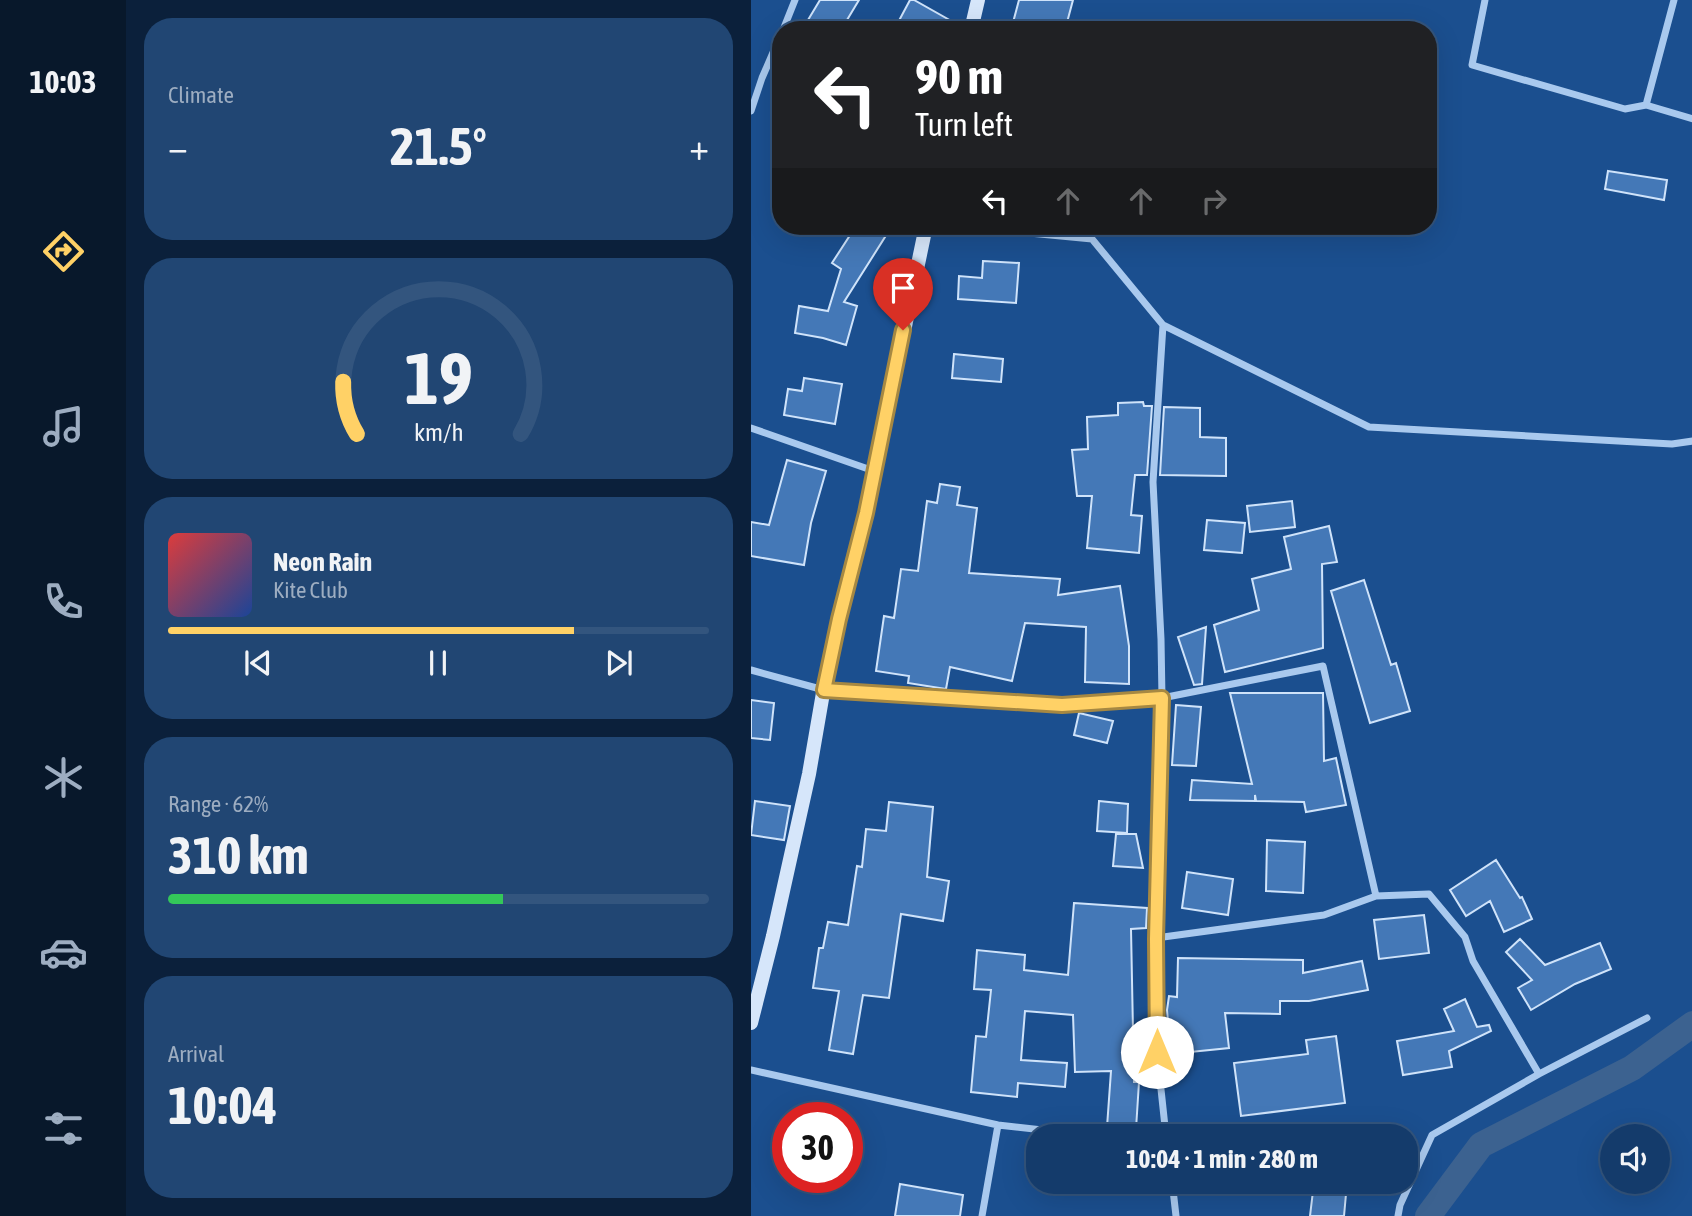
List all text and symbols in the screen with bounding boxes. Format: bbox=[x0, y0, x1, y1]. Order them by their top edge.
text: 90 m bbox=[915, 48, 1003, 104]
icon: left bbox=[800, 49, 891, 140]
text: 10:03 bbox=[29, 63, 97, 100]
text: Climate bbox=[168, 82, 234, 108]
text: Turn left bbox=[915, 106, 1013, 143]
text: 21.5° bbox=[390, 116, 487, 176]
text: − bbox=[168, 125, 188, 168]
text: + bbox=[689, 125, 709, 168]
icon: left bbox=[976, 182, 1014, 220]
icon: ahead bbox=[1049, 182, 1087, 220]
icon: ahead bbox=[1122, 182, 1160, 220]
icon: right bbox=[1195, 182, 1233, 220]
icon: directions bbox=[39, 227, 88, 276]
pin bbox=[873, 258, 933, 330]
icon: arrive bbox=[884, 269, 922, 307]
text: 19 bbox=[404, 337, 473, 420]
icon: music bbox=[39, 402, 88, 451]
text: km/h bbox=[414, 418, 463, 446]
text: Neon Rain bbox=[273, 547, 372, 577]
icon: phone bbox=[39, 577, 88, 626]
text: Kite Club bbox=[273, 577, 348, 603]
icon: previous bbox=[239, 644, 277, 682]
icon: pause bbox=[419, 644, 457, 682]
icon: next bbox=[600, 644, 638, 682]
icon: climate bbox=[39, 753, 88, 802]
text: Range · 62% bbox=[168, 791, 268, 817]
text: 310 km bbox=[168, 825, 309, 885]
icon: car bbox=[39, 928, 88, 977]
position arrow bbox=[1120, 1015, 1194, 1089]
text: Arrival bbox=[168, 1041, 224, 1067]
text: 10:04 bbox=[168, 1075, 277, 1135]
speed limit sign: 30 bbox=[772, 1102, 863, 1193]
icon: filters bbox=[39, 1104, 88, 1153]
map controls bbox=[1600, 1124, 1670, 1194]
button: sound bbox=[1600, 1124, 1670, 1194]
text: 10:04 · 1 min · 280 m bbox=[1126, 1144, 1318, 1174]

